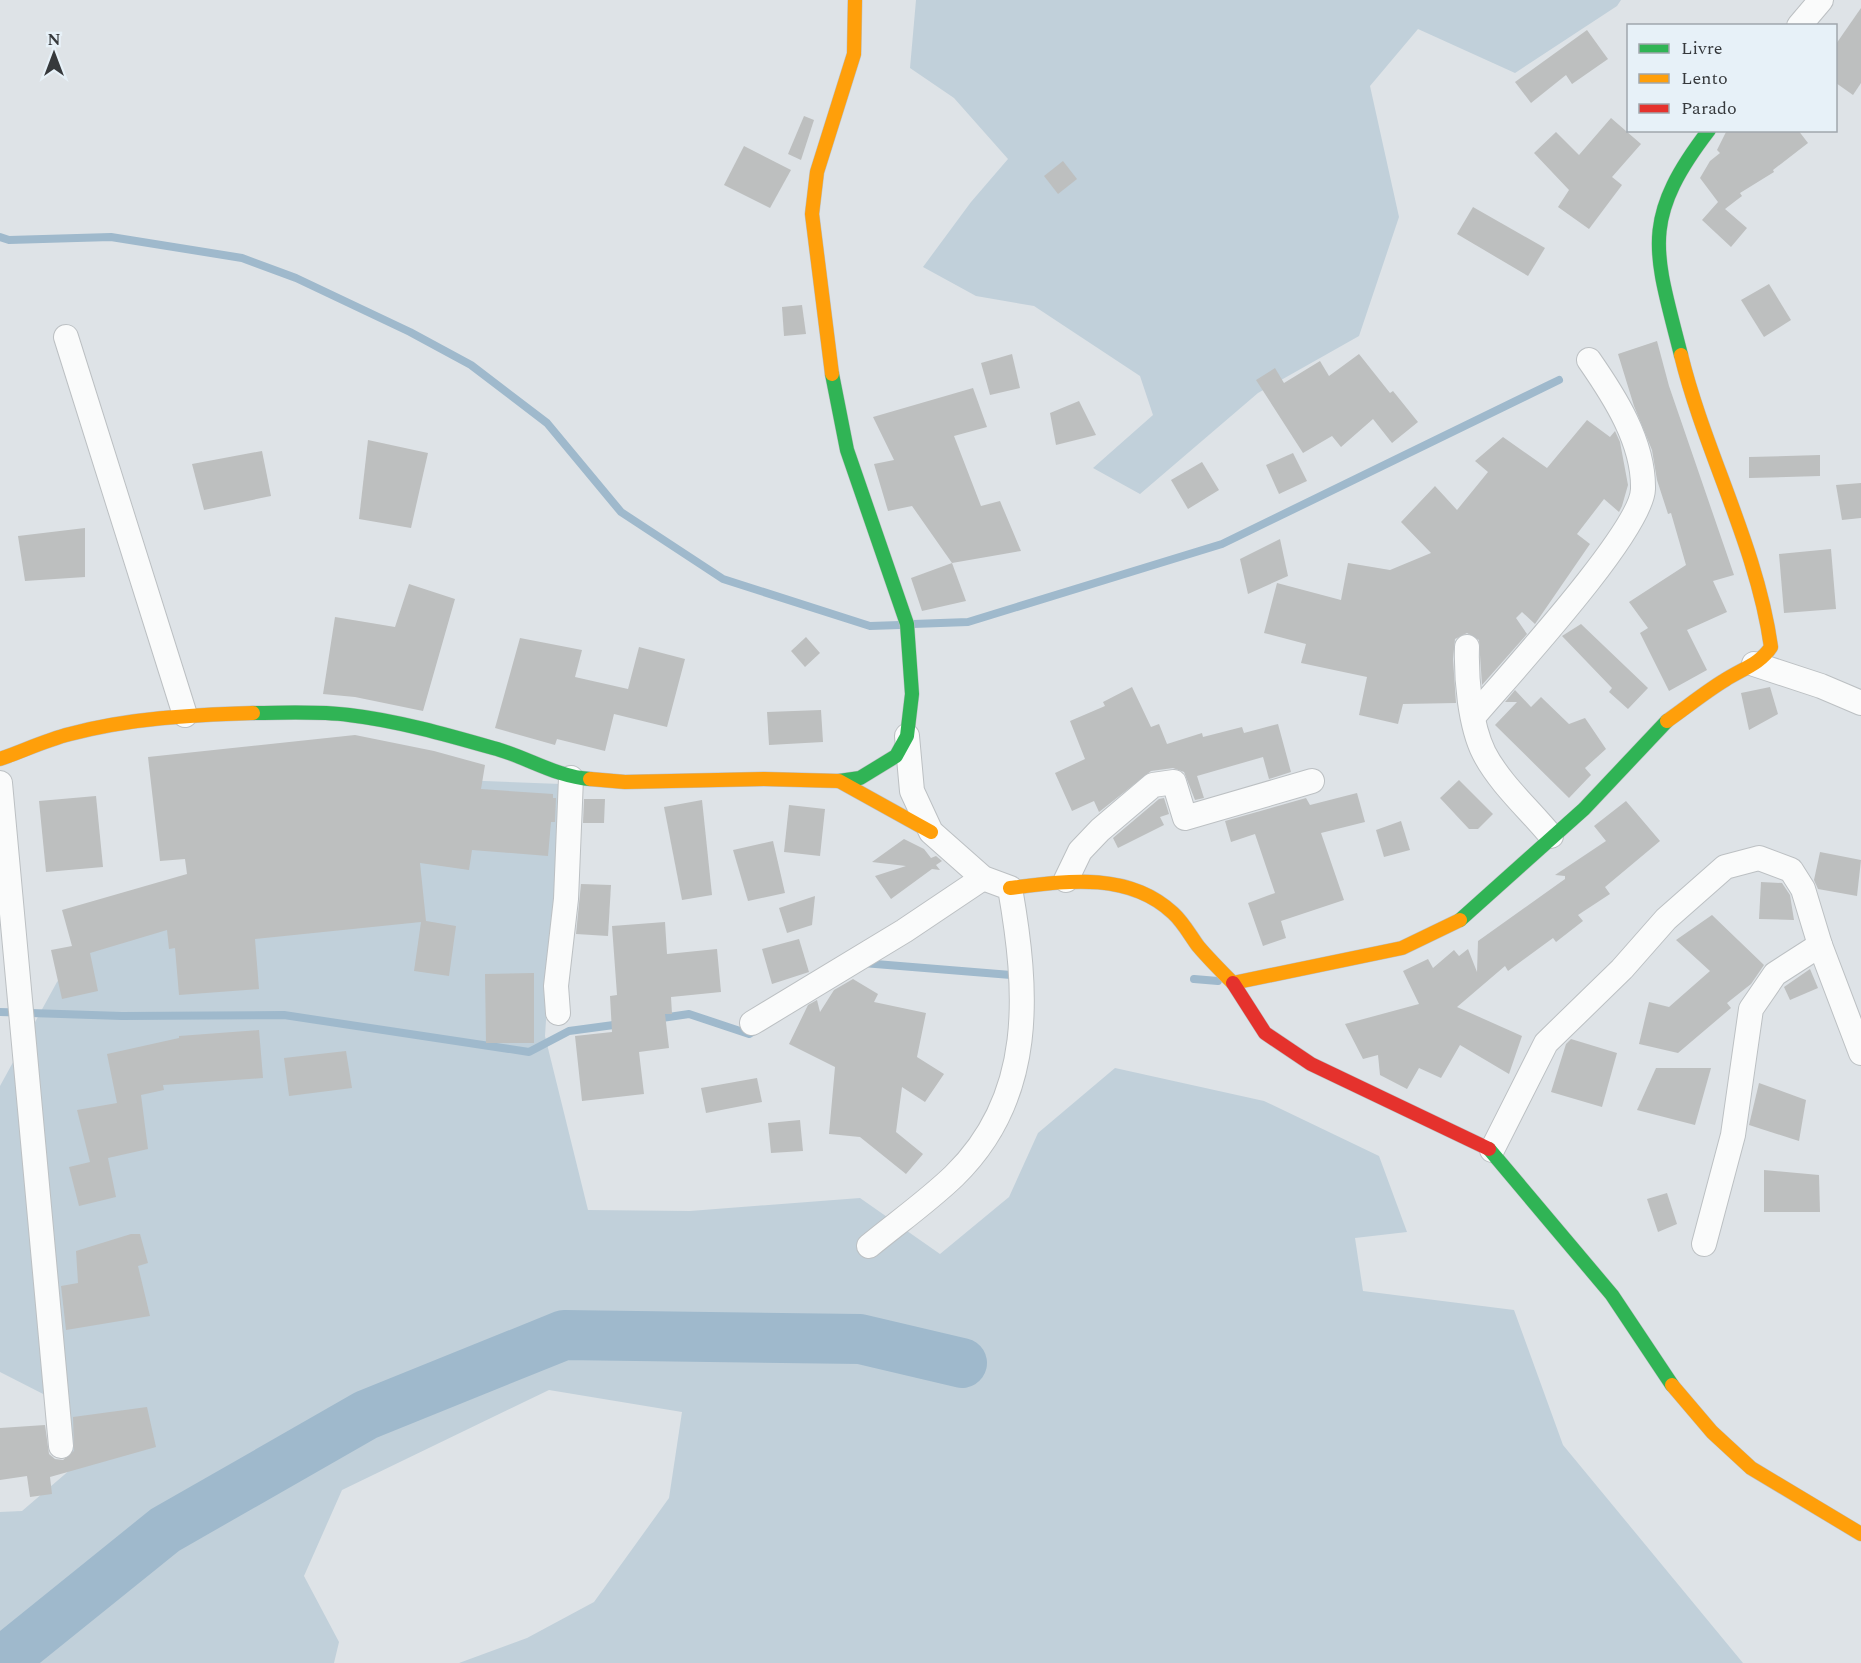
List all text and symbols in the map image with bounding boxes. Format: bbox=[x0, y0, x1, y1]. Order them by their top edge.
north arrow bbox=[24, 24, 84, 84]
legend bbox=[1627, 24, 1837, 132]
text: N bbox=[47, 28, 61, 52]
text: Livre bbox=[1681, 35, 1723, 62]
text: Lento bbox=[1681, 65, 1728, 92]
text: Parado bbox=[1681, 95, 1737, 122]

